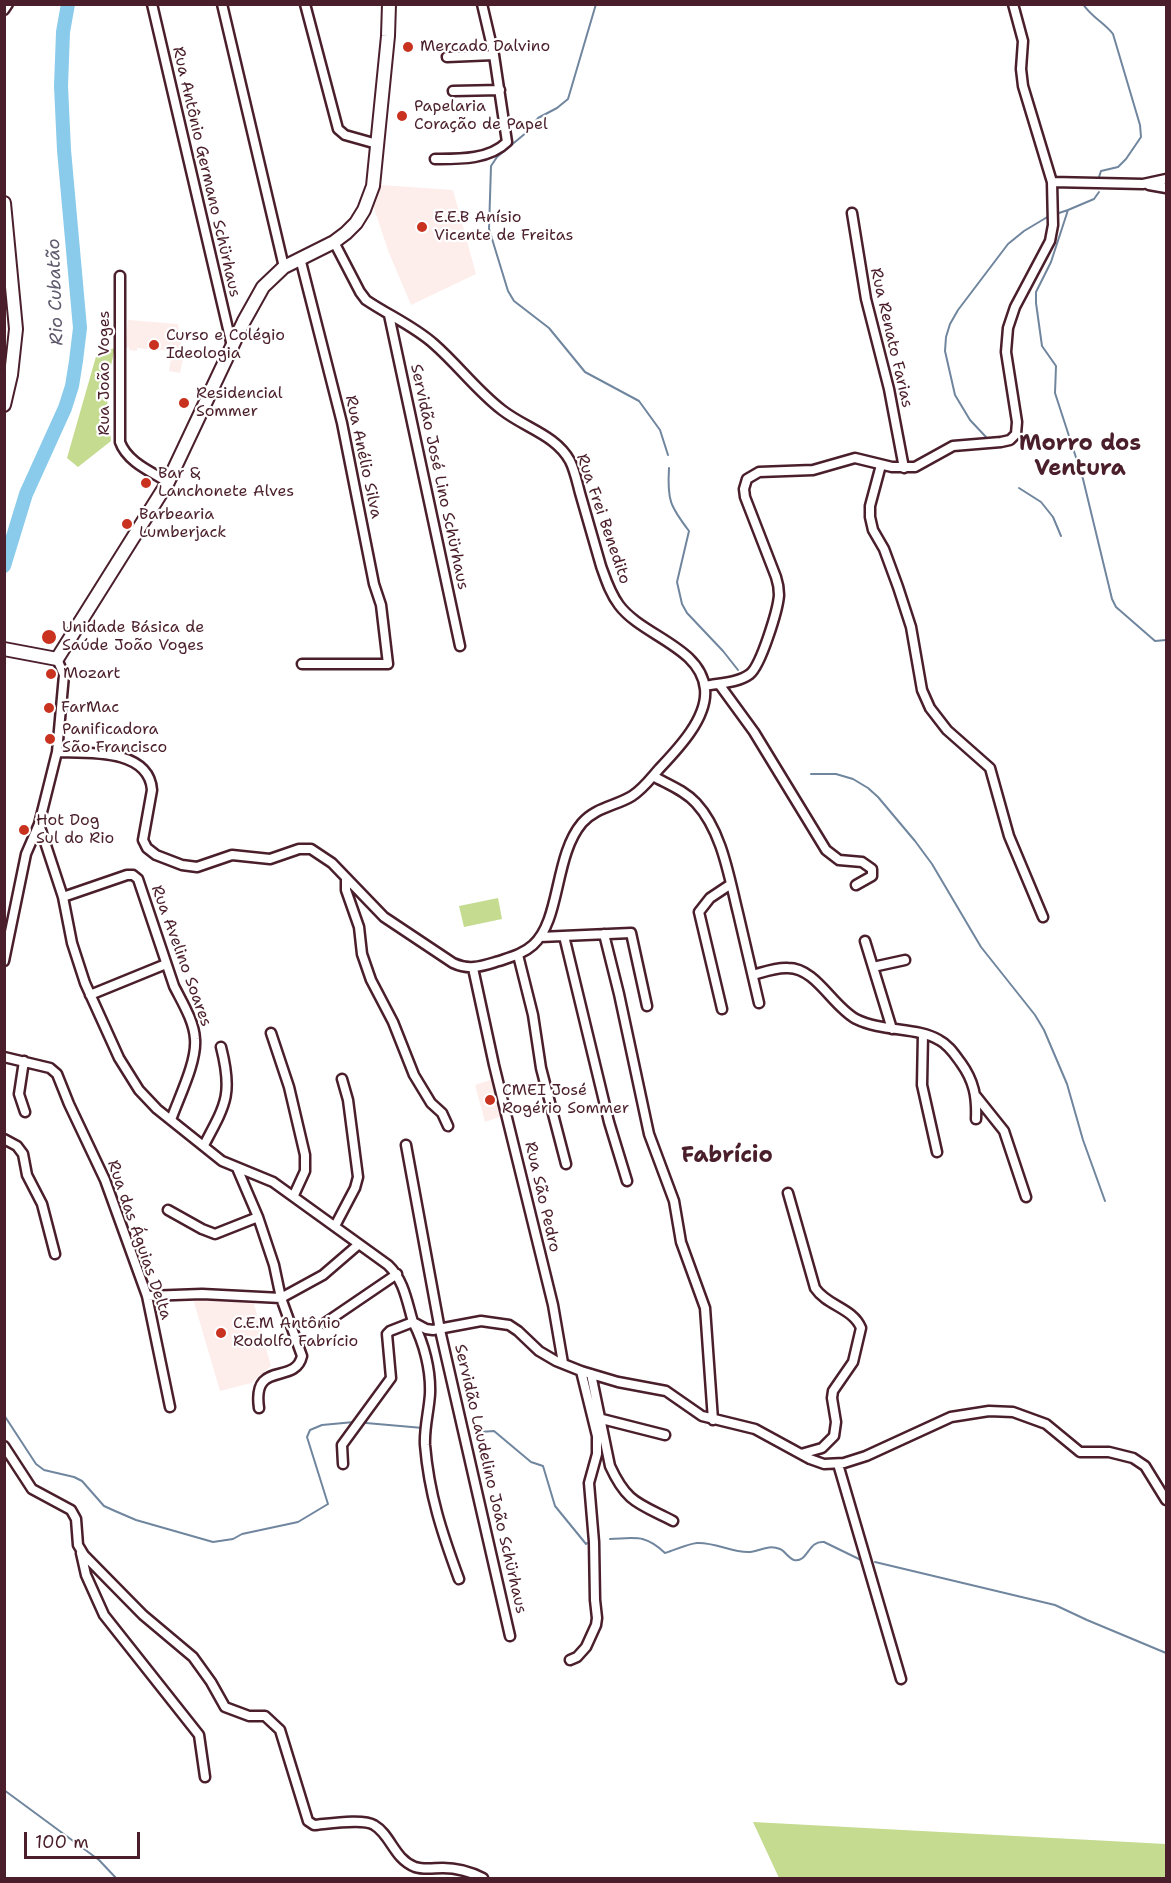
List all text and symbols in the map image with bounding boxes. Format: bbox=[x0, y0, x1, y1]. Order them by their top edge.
place label: Mercado Dalvino bbox=[420, 37, 550, 57]
marker: Mercado Dalvino bbox=[401, 40, 415, 54]
street label: Rua Antônio Germano Schürhaus bbox=[168, 45, 244, 299]
place label: Papelaria Coração de Papel bbox=[414, 97, 548, 135]
marker: Papelaria Coração de Papel bbox=[395, 109, 409, 123]
place label: E.E.B Anísio Vicente de Freitas bbox=[434, 208, 574, 246]
marker: E.E.B Anísio Vicente de Freitas bbox=[415, 220, 429, 234]
water label: Rio Cubatão bbox=[43, 238, 69, 346]
street label: Rua Renato Farias bbox=[866, 266, 916, 410]
street label: Rua João Voges bbox=[95, 311, 115, 435]
place label: Curso e Colégio Ideologia bbox=[166, 326, 285, 364]
marker: Curso e Colégio Ideologia bbox=[147, 338, 161, 352]
street label: Servidão José Lino Schürhaus bbox=[406, 362, 472, 592]
place label: Residencial Sommer bbox=[196, 384, 283, 422]
street label: Rua Anélio Silva bbox=[341, 394, 385, 520]
marker: Residencial Sommer bbox=[177, 396, 191, 410]
district label: Morro dos Ventura bbox=[1019, 431, 1141, 482]
street label: Rua Frei Benedito bbox=[572, 451, 634, 587]
place label: Bar & Lanchonete Alves bbox=[158, 464, 294, 502]
marker: Bar & Lanchonete Alves bbox=[139, 476, 153, 490]
place label: Barbearia Lumberjack bbox=[139, 505, 226, 543]
marker: Barbearia Lumberjack bbox=[120, 517, 134, 531]
place label: Unidade Básica de Saúde João Voges bbox=[62, 618, 204, 656]
marker: Unidade Básica de Saúde João Voges bbox=[40, 628, 58, 646]
place label: Mozart bbox=[63, 664, 121, 684]
marker: Mozart bbox=[44, 667, 58, 681]
place label: FarMac bbox=[61, 698, 119, 718]
marker: FarMac bbox=[42, 701, 56, 715]
place label: Panificadora São Francisco bbox=[62, 720, 167, 758]
marker: Panificadora São Francisco bbox=[43, 732, 57, 746]
place label: Hot Dog Sul do Rio bbox=[36, 811, 114, 849]
marker: Hot Dog Sul do Rio bbox=[17, 823, 31, 837]
street label: Rua Avelino Soares bbox=[146, 883, 216, 1029]
place label: CMEI José Rogério Sommer bbox=[502, 1081, 629, 1119]
marker: CMEI José Rogério Sommer bbox=[483, 1093, 497, 1107]
street label: Rua São Pedro bbox=[520, 1140, 564, 1254]
district label: Fabrício bbox=[681, 1143, 773, 1169]
street label: Rua das Águias Delta bbox=[103, 1158, 175, 1322]
place label: C.E.M Antônio Rodolfo Fabrício bbox=[233, 1314, 358, 1352]
marker: C.E.M Antônio Rodolfo Fabrício bbox=[214, 1326, 228, 1340]
street label: Servidão Laudelino João Schürhaus bbox=[450, 1342, 530, 1616]
scale bar bbox=[27, 1820, 142, 1858]
text: 100 m bbox=[35, 1830, 89, 1854]

